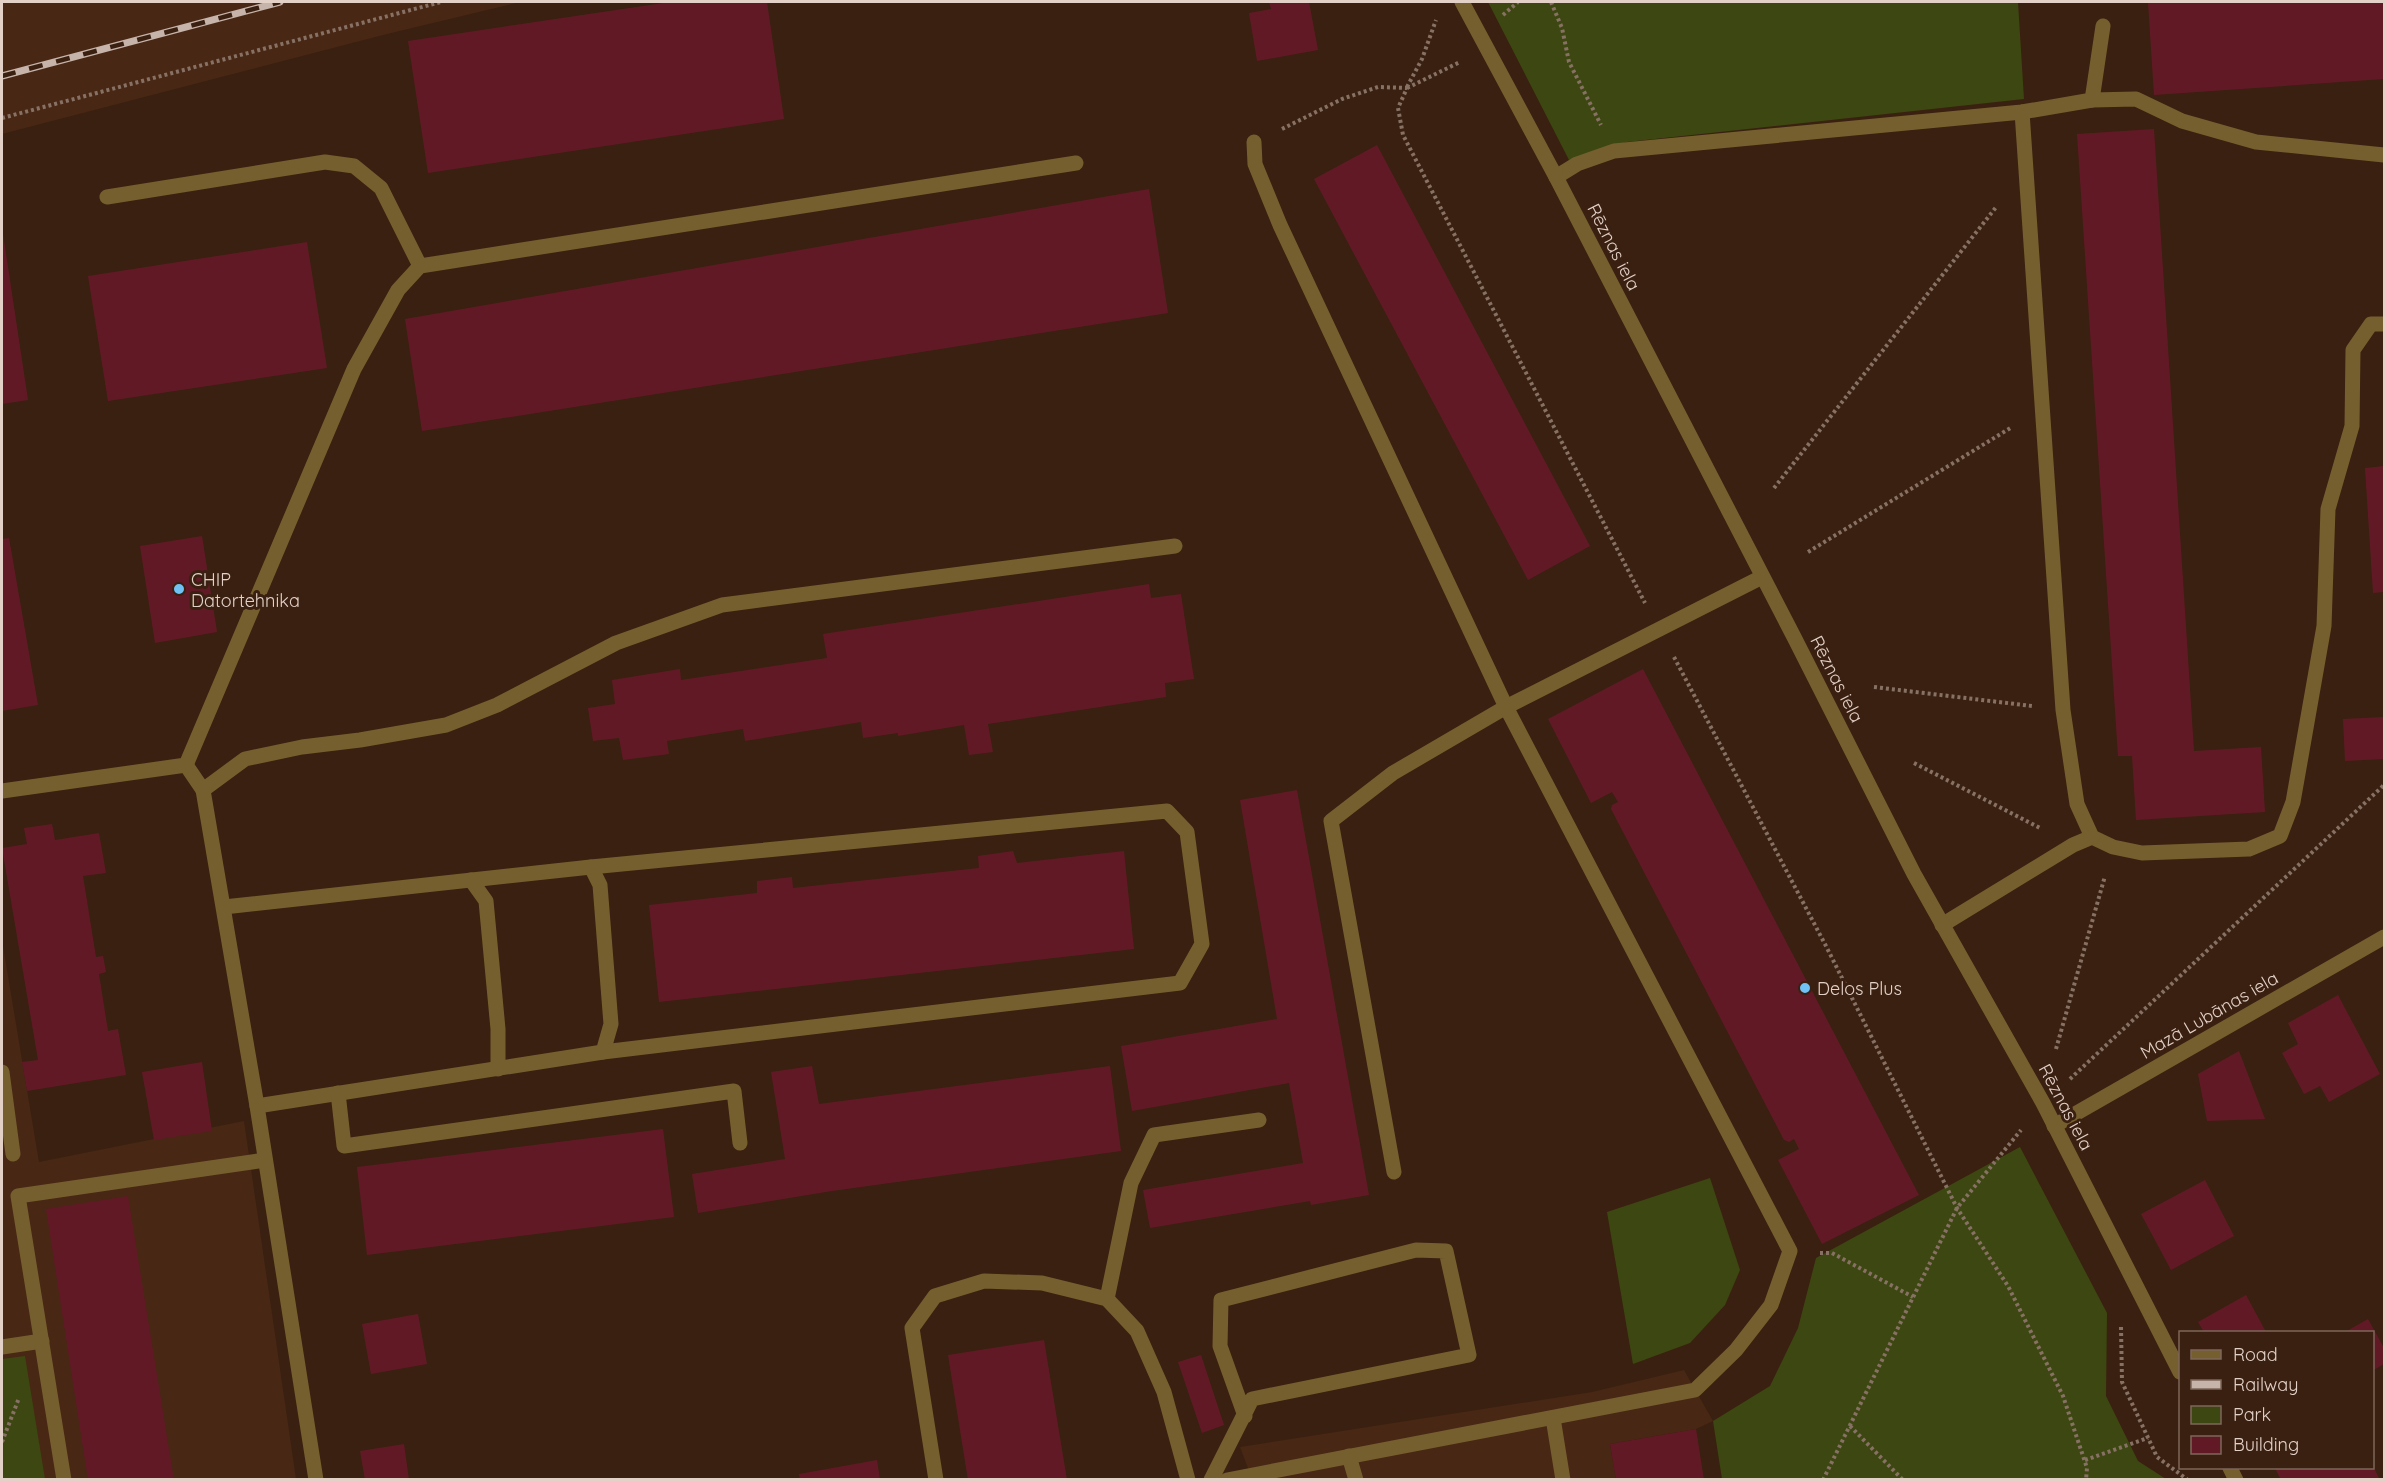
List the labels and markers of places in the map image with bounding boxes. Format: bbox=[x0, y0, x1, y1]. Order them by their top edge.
place label: CHIP Datortehnika bbox=[191, 568, 300, 612]
marker: CHIP Datortehnika bbox=[172, 582, 186, 596]
place label: Delos Plus bbox=[1817, 977, 1902, 1000]
marker: Delos Plus bbox=[1798, 981, 1812, 995]

